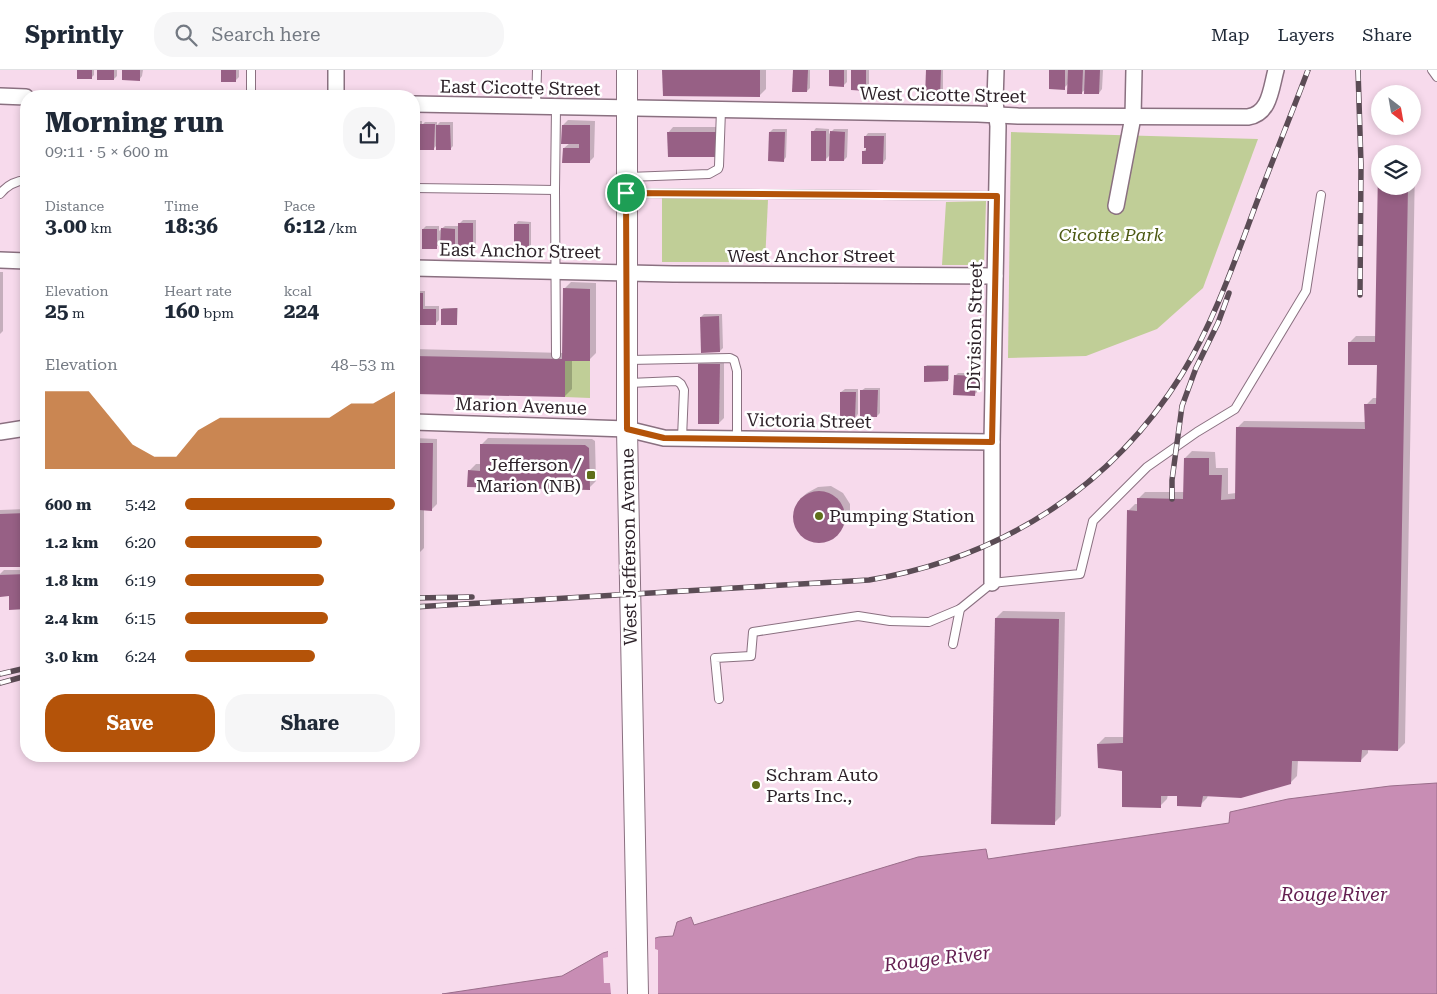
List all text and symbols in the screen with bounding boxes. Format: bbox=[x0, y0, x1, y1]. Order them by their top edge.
search box bbox=[154, 12, 504, 57]
text: Sprintly bbox=[25, 21, 124, 49]
icon: search bbox=[172, 21, 200, 49]
text: Search here bbox=[212, 23, 320, 46]
text: Map bbox=[1211, 24, 1250, 45]
text: Layers bbox=[1278, 24, 1334, 45]
text: Share bbox=[1362, 24, 1412, 45]
street label: East Cicotte Street bbox=[440, 76, 601, 99]
street label: West Cicotte Street bbox=[860, 83, 1027, 106]
north arrow bbox=[1371, 85, 1421, 135]
map controls bbox=[1371, 85, 1421, 195]
text: Morning run bbox=[45, 106, 224, 139]
button: share bbox=[343, 107, 395, 159]
text: 09:11 · 5 × 600 m bbox=[45, 142, 169, 161]
button: layers bbox=[1371, 145, 1421, 195]
pin bbox=[605, 172, 647, 214]
icon: arrive bbox=[612, 179, 640, 207]
text: Distance bbox=[45, 198, 104, 214]
text: Time bbox=[164, 198, 199, 214]
text: Pace bbox=[284, 198, 315, 214]
text: 3.00 bbox=[45, 214, 87, 238]
text: 18:36 bbox=[164, 214, 218, 238]
text: 6:12 bbox=[284, 214, 326, 238]
text: km bbox=[87, 220, 112, 236]
text: /km bbox=[326, 220, 357, 236]
park label: Cicotte Park bbox=[1059, 224, 1163, 245]
street label: East Anchor Street bbox=[439, 239, 601, 262]
street label: West Anchor Street bbox=[727, 245, 895, 266]
street label: Division Street bbox=[963, 261, 986, 391]
text: Elevation bbox=[45, 283, 108, 299]
text: Heart rate bbox=[164, 283, 232, 299]
text: kcal bbox=[284, 283, 312, 299]
text: 25 bbox=[45, 299, 69, 323]
text: 160 bbox=[164, 299, 200, 323]
text: 224 bbox=[284, 299, 319, 323]
text: m bbox=[69, 305, 85, 321]
text: bpm bbox=[200, 305, 234, 321]
text: Elevation bbox=[45, 355, 118, 374]
text: 48–53 m bbox=[331, 355, 395, 374]
street label: Marion Avenue bbox=[455, 393, 587, 418]
street label: Victoria Street bbox=[746, 409, 872, 432]
street label: West Jefferson Avenue bbox=[616, 448, 641, 646]
place label: Jefferson / Marion (NB) bbox=[476, 454, 581, 496]
marker: Jefferson / Marion (NB) bbox=[585, 469, 597, 481]
text: 600 m bbox=[45, 495, 91, 514]
text: 5:42 bbox=[125, 495, 156, 514]
place label: Pumping Station bbox=[829, 505, 975, 526]
marker: Pumping Station bbox=[813, 510, 825, 522]
text: 1.2 km bbox=[45, 533, 98, 552]
text: 6:20 bbox=[125, 533, 156, 552]
text: 1.8 km bbox=[45, 571, 98, 590]
text: 6:19 bbox=[125, 571, 156, 590]
text: 2.4 km bbox=[45, 609, 98, 628]
text: 6:15 bbox=[125, 609, 156, 628]
text: 3.0 km bbox=[45, 647, 98, 666]
text: 6:24 bbox=[125, 647, 156, 666]
button: Save bbox=[45, 694, 215, 752]
button: Share bbox=[225, 694, 395, 752]
place label: Schram Auto Parts Inc., bbox=[766, 764, 878, 806]
marker: Schram Auto Parts Inc., bbox=[750, 779, 762, 791]
water label: Rouge River bbox=[1279, 883, 1388, 906]
water label: Rouge River bbox=[881, 941, 992, 977]

